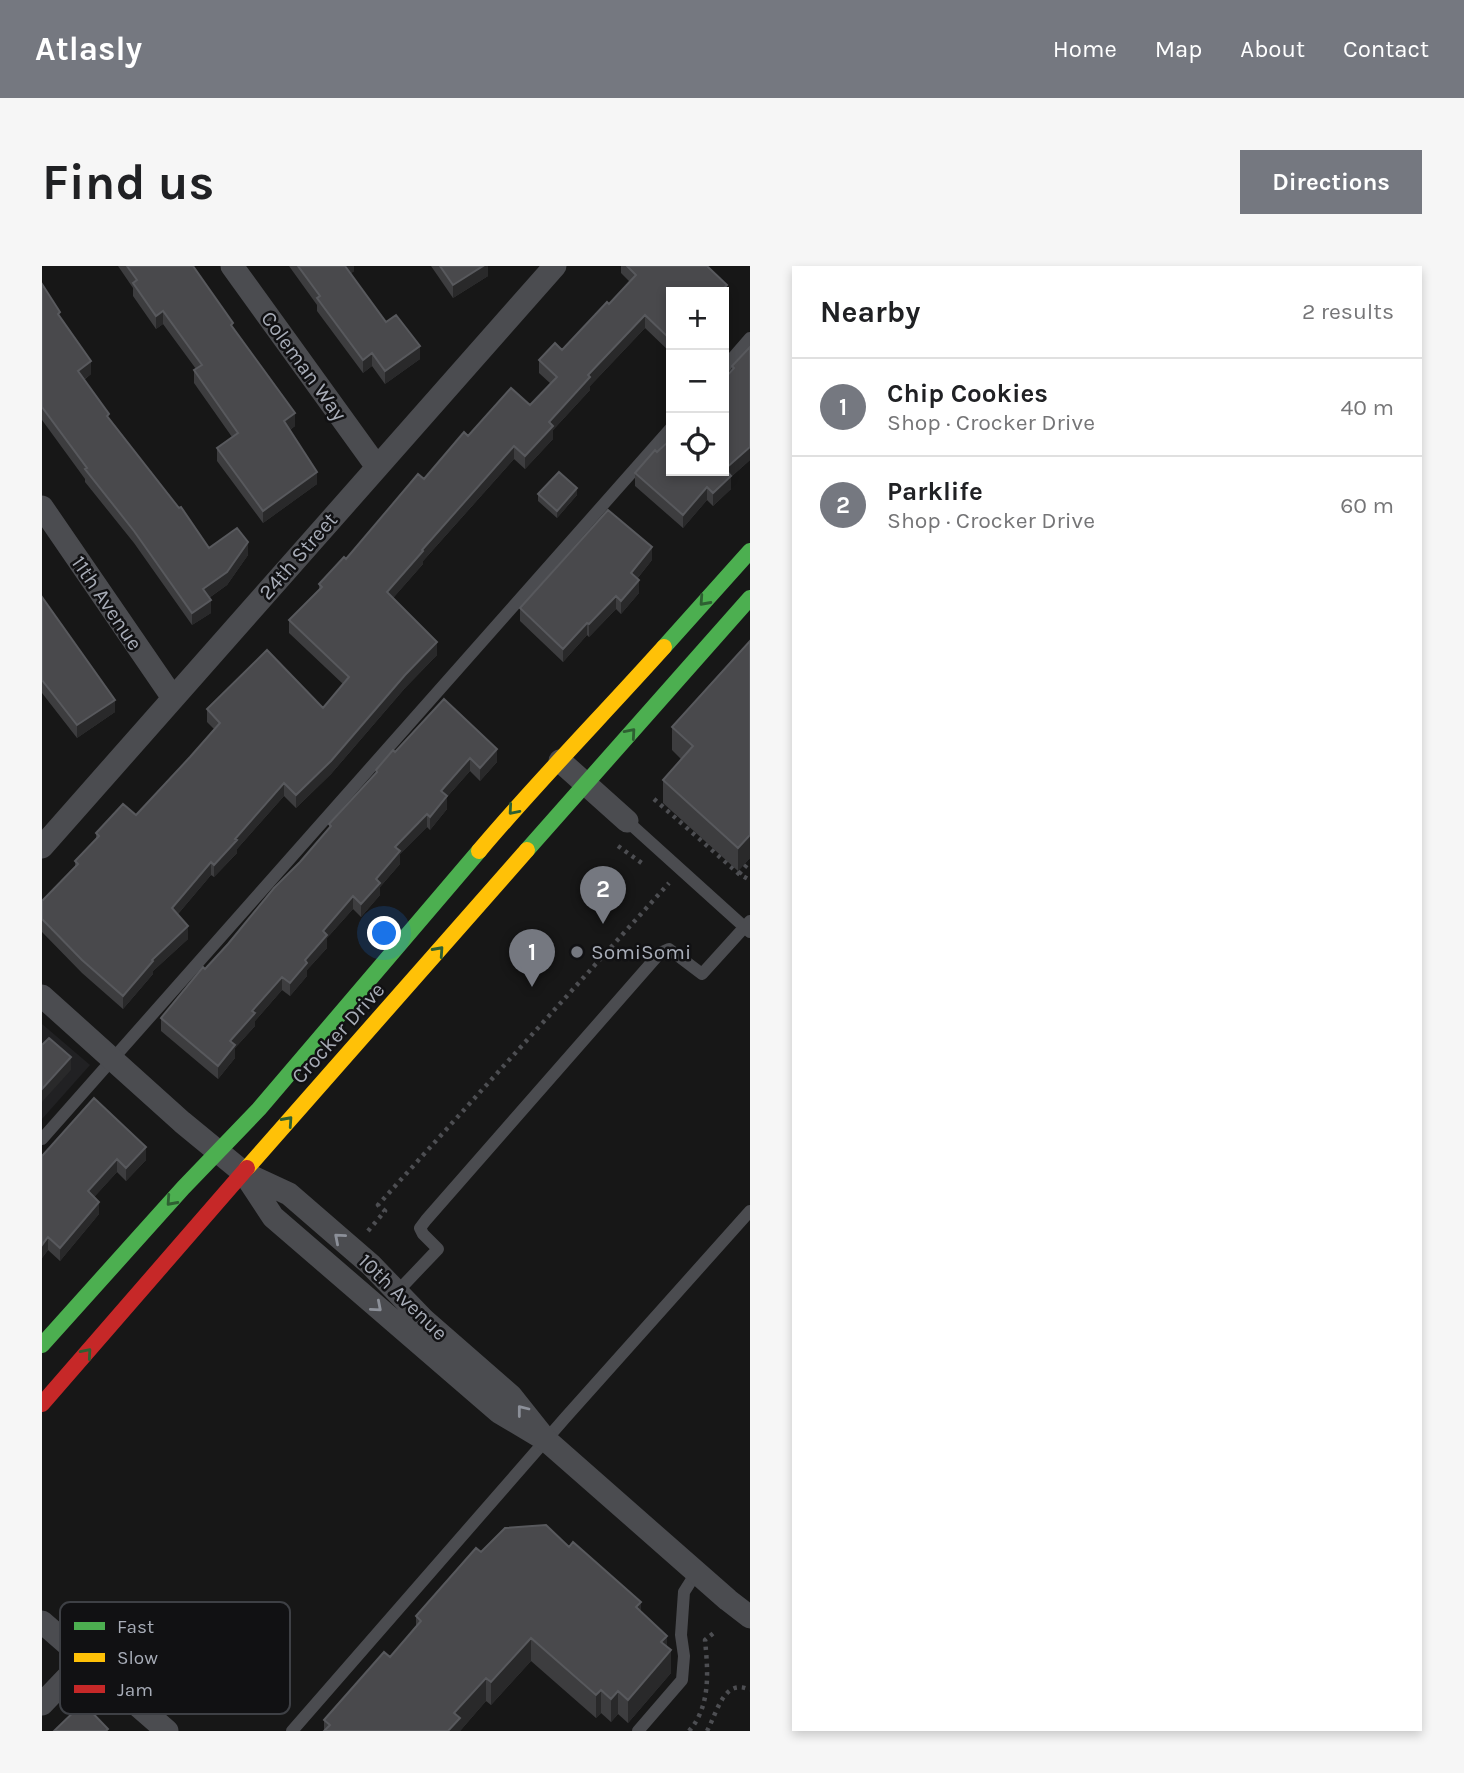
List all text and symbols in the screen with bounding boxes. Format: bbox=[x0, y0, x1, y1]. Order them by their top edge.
text: Atlasly bbox=[35, 30, 142, 68]
text: Home bbox=[1053, 35, 1117, 63]
text: Map bbox=[1155, 35, 1202, 63]
text: About bbox=[1240, 35, 1305, 63]
text: Contact bbox=[1343, 35, 1429, 63]
button: Directions bbox=[1240, 150, 1422, 214]
text: Find us bbox=[42, 154, 214, 211]
map controls bbox=[666, 287, 729, 476]
button: + bbox=[666, 287, 729, 350]
text: Nearby bbox=[820, 294, 920, 330]
text: 2 results bbox=[1302, 298, 1394, 325]
street label: Coleman Way bbox=[256, 307, 352, 426]
button: − bbox=[666, 350, 729, 413]
text: Chip Cookies bbox=[887, 378, 1048, 409]
text: 1 bbox=[839, 394, 847, 421]
text: 40 m bbox=[1341, 394, 1394, 421]
text: Shop · Crocker Drive bbox=[887, 409, 1095, 436]
button: locate bbox=[666, 413, 729, 476]
text: Parklife bbox=[887, 476, 983, 507]
text: 2 bbox=[836, 492, 850, 519]
text: 60 m bbox=[1340, 492, 1394, 519]
text: Shop · Crocker Drive bbox=[887, 507, 1095, 534]
street label: 24th Street bbox=[254, 508, 342, 604]
street label: 11th Avenue bbox=[67, 551, 147, 655]
one-way arrow bbox=[700, 593, 712, 606]
one-way arrow bbox=[623, 729, 635, 742]
one-way arrow bbox=[509, 802, 521, 815]
pin: 2 bbox=[580, 866, 626, 924]
your location bbox=[367, 916, 401, 950]
pin: 1 bbox=[509, 929, 555, 987]
place label: SomiSomi bbox=[591, 940, 691, 964]
marker: SomiSomi bbox=[569, 944, 585, 960]
one-way arrow bbox=[431, 946, 443, 959]
street label: Crocker Drive bbox=[287, 978, 389, 1088]
one-way arrow bbox=[280, 1116, 292, 1129]
one-way arrow bbox=[167, 1192, 179, 1205]
one-way arrow bbox=[335, 1234, 348, 1246]
street label: 10th Avenue bbox=[354, 1249, 452, 1345]
one-way arrow bbox=[369, 1299, 382, 1311]
one-way arrow bbox=[79, 1348, 91, 1361]
one-way arrow bbox=[518, 1406, 531, 1418]
legend bbox=[60, 1602, 290, 1714]
text: Fast bbox=[117, 1616, 154, 1638]
text: Slow bbox=[117, 1647, 158, 1669]
text: Jam bbox=[117, 1679, 153, 1701]

